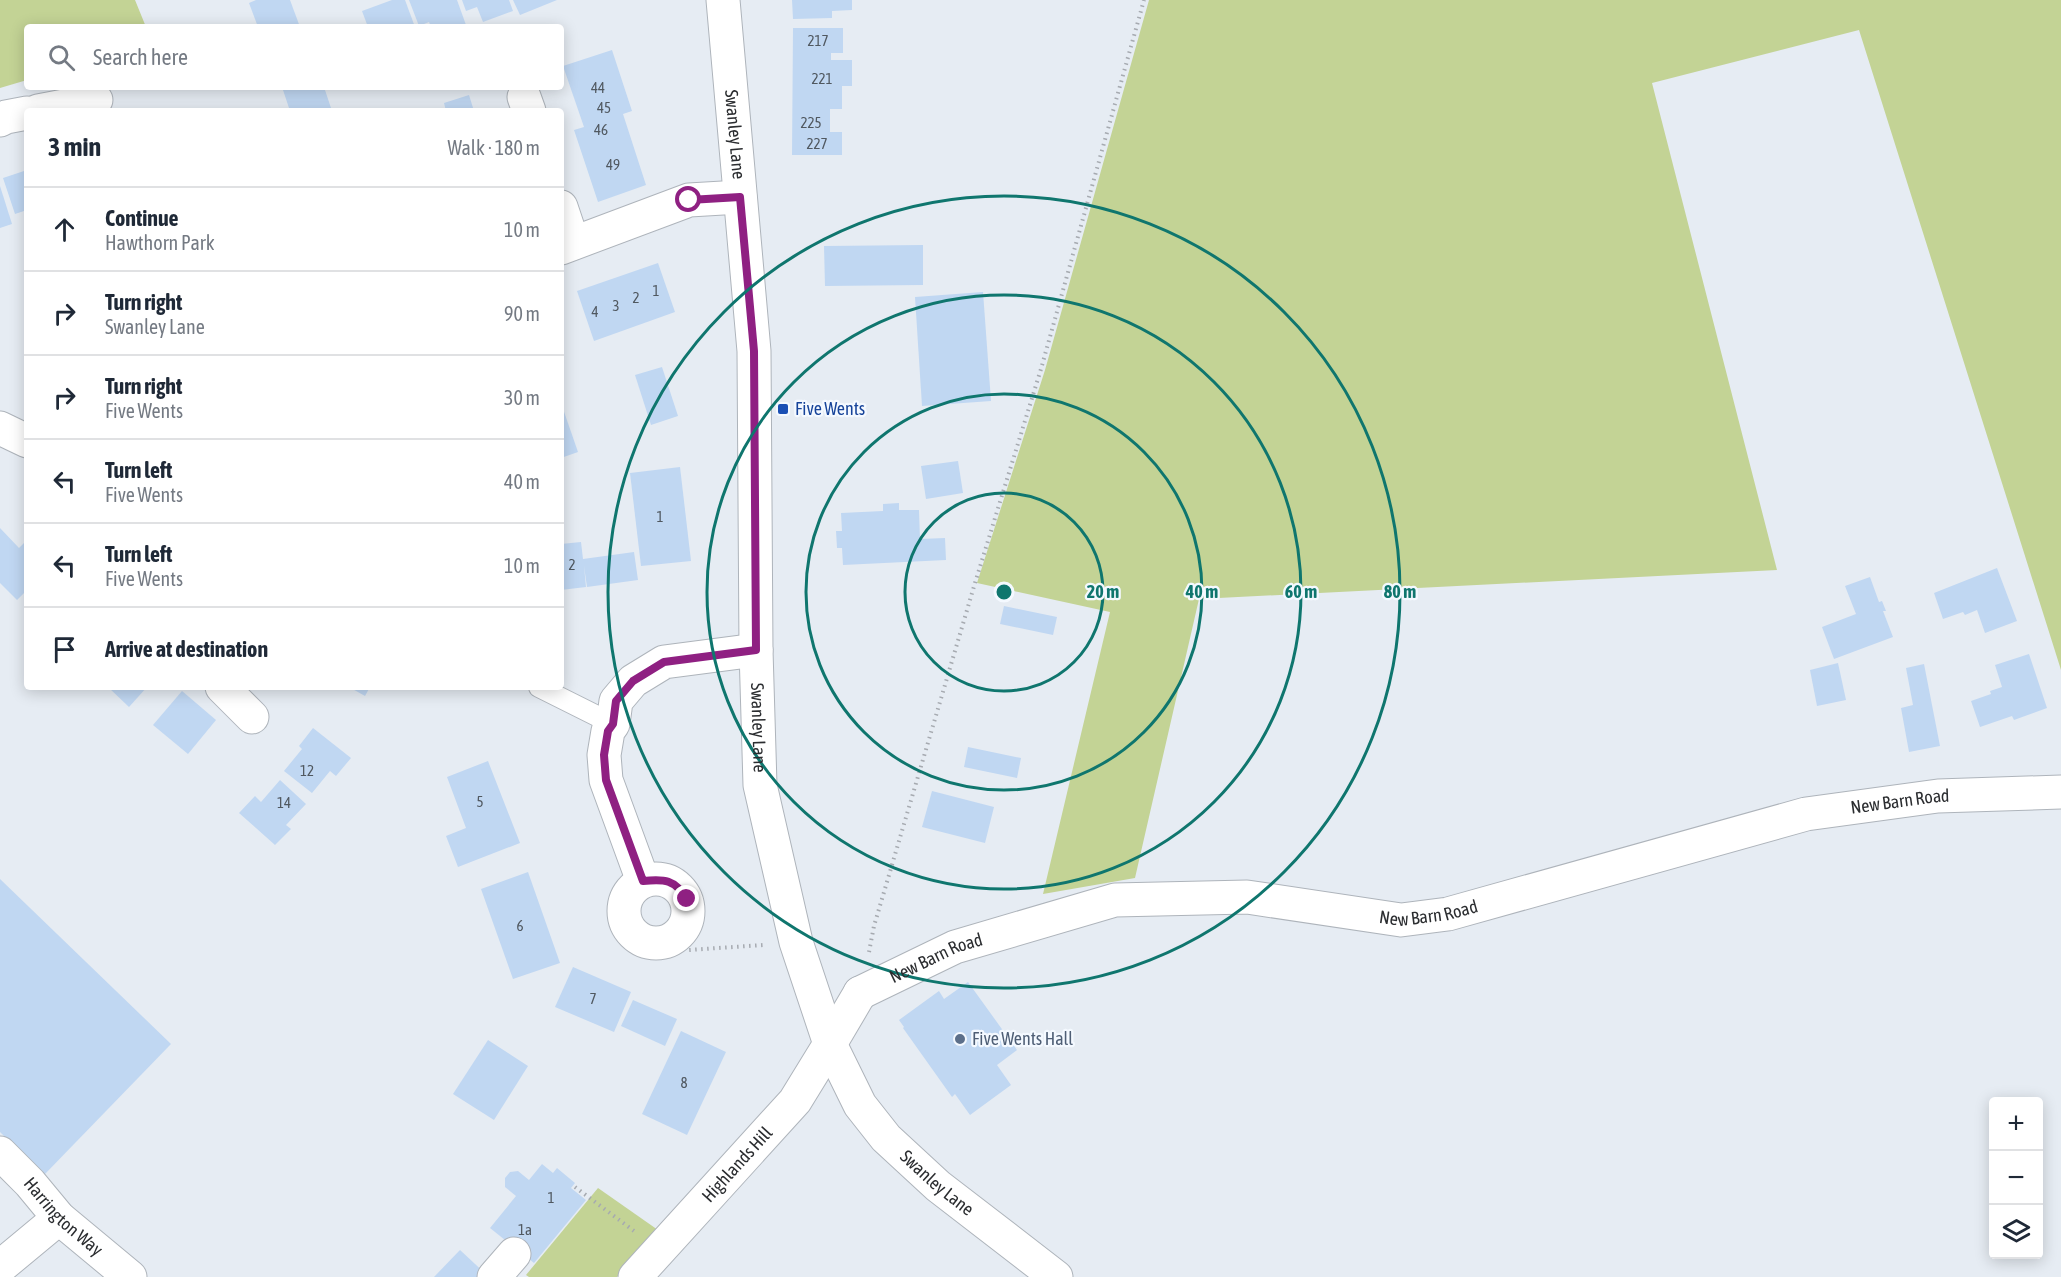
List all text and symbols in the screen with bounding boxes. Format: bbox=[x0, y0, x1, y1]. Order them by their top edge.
search box bbox=[24, 24, 564, 90]
house number: 217 bbox=[807, 32, 829, 49]
icon: search bbox=[45, 41, 78, 74]
text: Search here bbox=[93, 44, 188, 70]
house number: 221 bbox=[811, 70, 833, 87]
house number: 44 bbox=[591, 79, 605, 96]
street label: Swanley Lane bbox=[721, 89, 750, 180]
house number: 45 bbox=[597, 99, 611, 116]
house number: 225 bbox=[800, 114, 822, 131]
house number: 46 bbox=[594, 121, 608, 138]
text: 3 min bbox=[48, 132, 101, 162]
house number: 227 bbox=[806, 135, 828, 152]
text: Walk · 180 m bbox=[448, 136, 540, 159]
house number: 49 bbox=[606, 156, 620, 173]
route start bbox=[675, 186, 701, 212]
text: Continue bbox=[105, 205, 179, 231]
icon: ahead bbox=[48, 213, 81, 246]
text: 10 m bbox=[504, 218, 540, 241]
text: Hawthorn Park bbox=[105, 231, 214, 254]
house number: 1 bbox=[652, 282, 660, 299]
text: Turn right bbox=[105, 289, 182, 315]
house number: 2 bbox=[632, 289, 640, 306]
icon: right bbox=[48, 297, 81, 330]
house number: 3 bbox=[612, 297, 620, 314]
text: 90 m bbox=[504, 302, 540, 325]
house number: 4 bbox=[591, 303, 599, 320]
text: Swanley Lane bbox=[105, 315, 205, 338]
text: Turn right bbox=[105, 373, 182, 399]
icon: right bbox=[48, 381, 81, 414]
text: 30 m bbox=[504, 386, 540, 409]
place label: Five Wents bbox=[795, 398, 865, 419]
text: Five Wents bbox=[105, 399, 183, 422]
marker: Five Wents bbox=[776, 402, 790, 416]
text: Turn left bbox=[105, 457, 172, 483]
icon: left bbox=[48, 465, 81, 498]
text: 40 m bbox=[504, 470, 540, 493]
text: Five Wents bbox=[105, 483, 183, 506]
house number: 1 bbox=[656, 508, 664, 525]
text: Turn left bbox=[105, 541, 172, 567]
icon: left bbox=[48, 549, 81, 582]
text: 10 m bbox=[504, 554, 540, 577]
house number: 2 bbox=[568, 556, 576, 573]
text: Five Wents bbox=[105, 567, 183, 590]
text: 20 m bbox=[1087, 581, 1119, 602]
text: 40 m bbox=[1185, 581, 1218, 602]
text: 60 m bbox=[1285, 581, 1317, 602]
text: 80 m bbox=[1384, 581, 1416, 602]
centre of rings bbox=[994, 582, 1014, 602]
icon: arrive bbox=[48, 633, 81, 666]
text: Arrive at destination bbox=[105, 636, 268, 662]
street label: Swanley Lane bbox=[747, 682, 771, 773]
house number: 12 bbox=[300, 762, 314, 779]
street label: New Barn Road bbox=[1849, 785, 1950, 818]
house number: 5 bbox=[476, 793, 484, 810]
house number: 14 bbox=[277, 794, 291, 811]
route end bbox=[673, 885, 699, 911]
street label: New Barn Road bbox=[1378, 895, 1480, 930]
house number: 6 bbox=[516, 917, 524, 934]
street label: New Barn Road bbox=[886, 928, 985, 987]
house number: 7 bbox=[589, 990, 597, 1007]
place label: Five Wents Hall bbox=[972, 1028, 1073, 1049]
marker: Five Wents Hall bbox=[953, 1032, 967, 1046]
house number: 8 bbox=[680, 1074, 688, 1091]
map controls bbox=[1989, 1097, 2043, 1259]
button: + bbox=[1989, 1097, 2043, 1151]
street label: Highlands Hill bbox=[697, 1122, 777, 1206]
street label: Swanley Lane bbox=[896, 1146, 978, 1220]
button: − bbox=[1989, 1151, 2043, 1205]
street label: Harrington Way bbox=[20, 1173, 107, 1260]
house number: 1 bbox=[547, 1189, 555, 1206]
button: layers bbox=[1989, 1205, 2043, 1259]
house number: 1a bbox=[518, 1221, 532, 1238]

